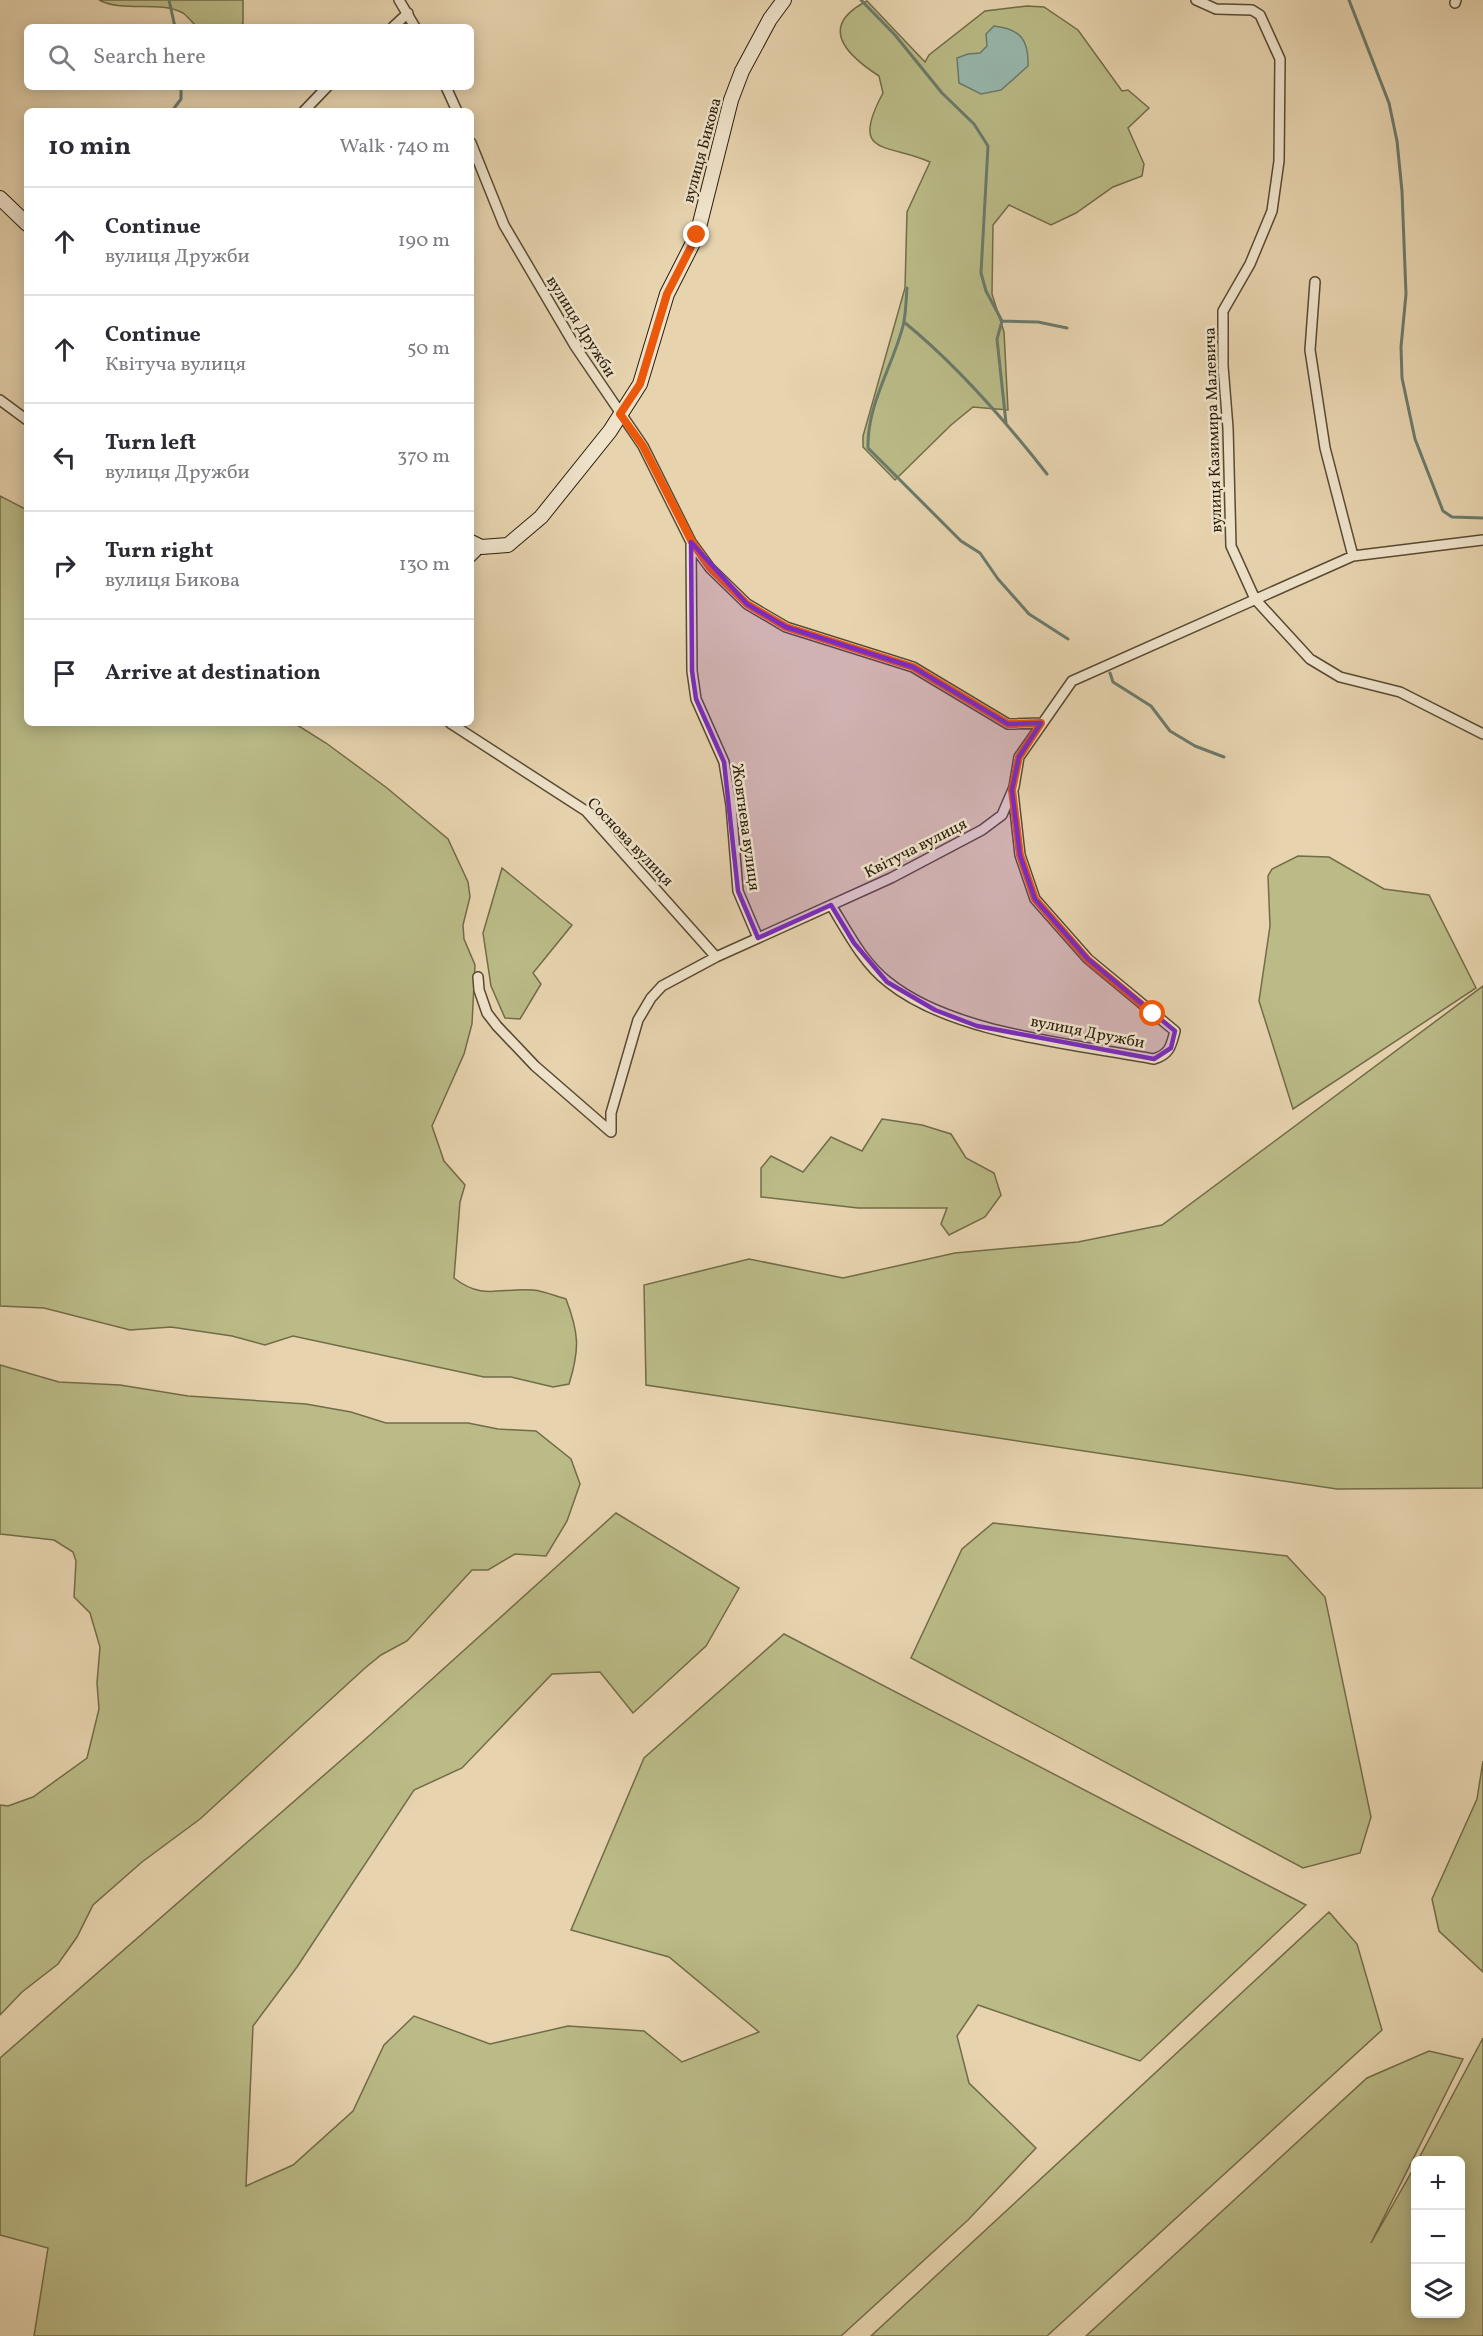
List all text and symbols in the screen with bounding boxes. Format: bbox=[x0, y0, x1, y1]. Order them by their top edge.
search box bbox=[24, 24, 474, 90]
icon: search bbox=[45, 41, 78, 74]
text: Search here bbox=[93, 42, 206, 73]
street label: вулиця Бикова bbox=[678, 95, 728, 206]
text: 10 min bbox=[48, 129, 131, 165]
text: Walk · 740 m bbox=[340, 133, 450, 161]
text: Continue bbox=[105, 212, 201, 243]
route end bbox=[683, 221, 709, 247]
icon: ahead bbox=[48, 225, 81, 258]
text: 190 m bbox=[398, 227, 450, 255]
text: вулиця Дружби bbox=[105, 243, 250, 271]
street label: вулиця Дружби bbox=[540, 272, 620, 382]
text: Continue bbox=[105, 320, 201, 351]
street label: вулиця Казимира Малевича bbox=[1199, 327, 1229, 533]
icon: ahead bbox=[48, 333, 81, 366]
text: 50 m bbox=[407, 335, 450, 363]
text: Квітуча вулиця bbox=[105, 351, 246, 379]
text: Turn left bbox=[105, 428, 196, 459]
icon: left bbox=[48, 441, 81, 474]
text: 370 m bbox=[397, 443, 450, 471]
text: вулиця Дружби bbox=[105, 459, 250, 487]
text: Turn right bbox=[105, 536, 213, 567]
icon: right bbox=[48, 549, 81, 582]
text: 130 m bbox=[399, 551, 450, 579]
text: вулиця Бикова bbox=[105, 567, 240, 595]
icon: arrive bbox=[48, 657, 81, 690]
text: Arrive at destination bbox=[105, 658, 321, 689]
street label: Жовтнева вулиця bbox=[725, 762, 765, 892]
street label: Соснова вулиця bbox=[581, 793, 678, 892]
street label: Квітуча вулиця bbox=[861, 813, 971, 884]
route start bbox=[1139, 1000, 1165, 1026]
street label: вулиця Дружби bbox=[1029, 1011, 1147, 1055]
map controls bbox=[1411, 2156, 1465, 2318]
button: + bbox=[1411, 2156, 1465, 2210]
button: − bbox=[1411, 2210, 1465, 2264]
button: layers bbox=[1411, 2264, 1465, 2318]

